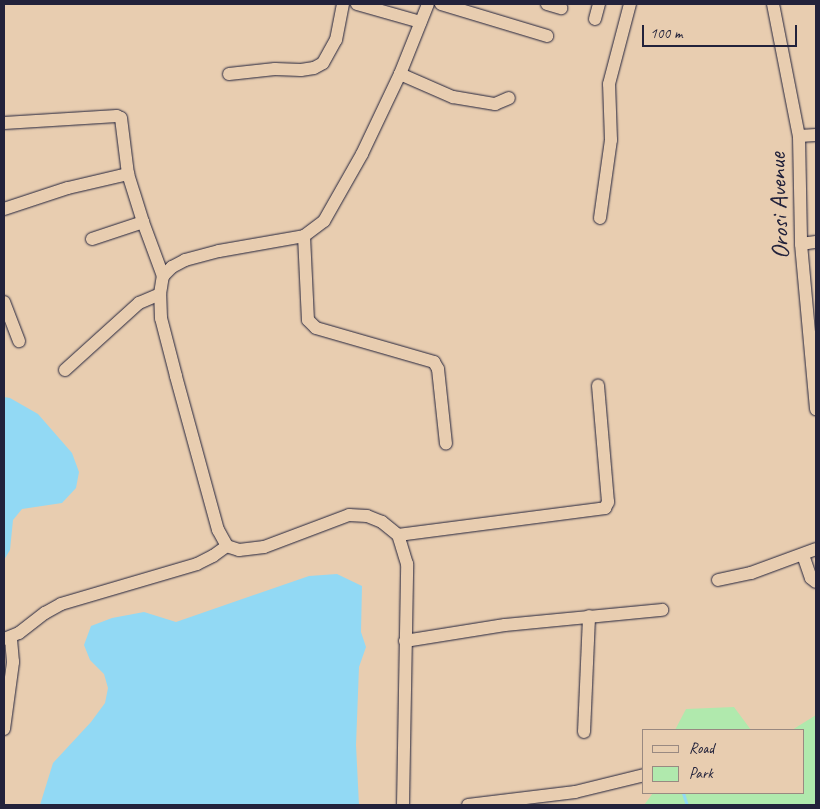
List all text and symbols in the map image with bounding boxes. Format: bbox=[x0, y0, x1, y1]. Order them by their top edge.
scale bar bbox=[645, 15, 800, 47]
text: 100 m bbox=[650, 24, 682, 43]
street label: Orosi Avenue bbox=[762, 152, 796, 260]
legend bbox=[642, 729, 805, 794]
text: Road bbox=[689, 739, 714, 758]
text: Park bbox=[689, 764, 713, 783]

